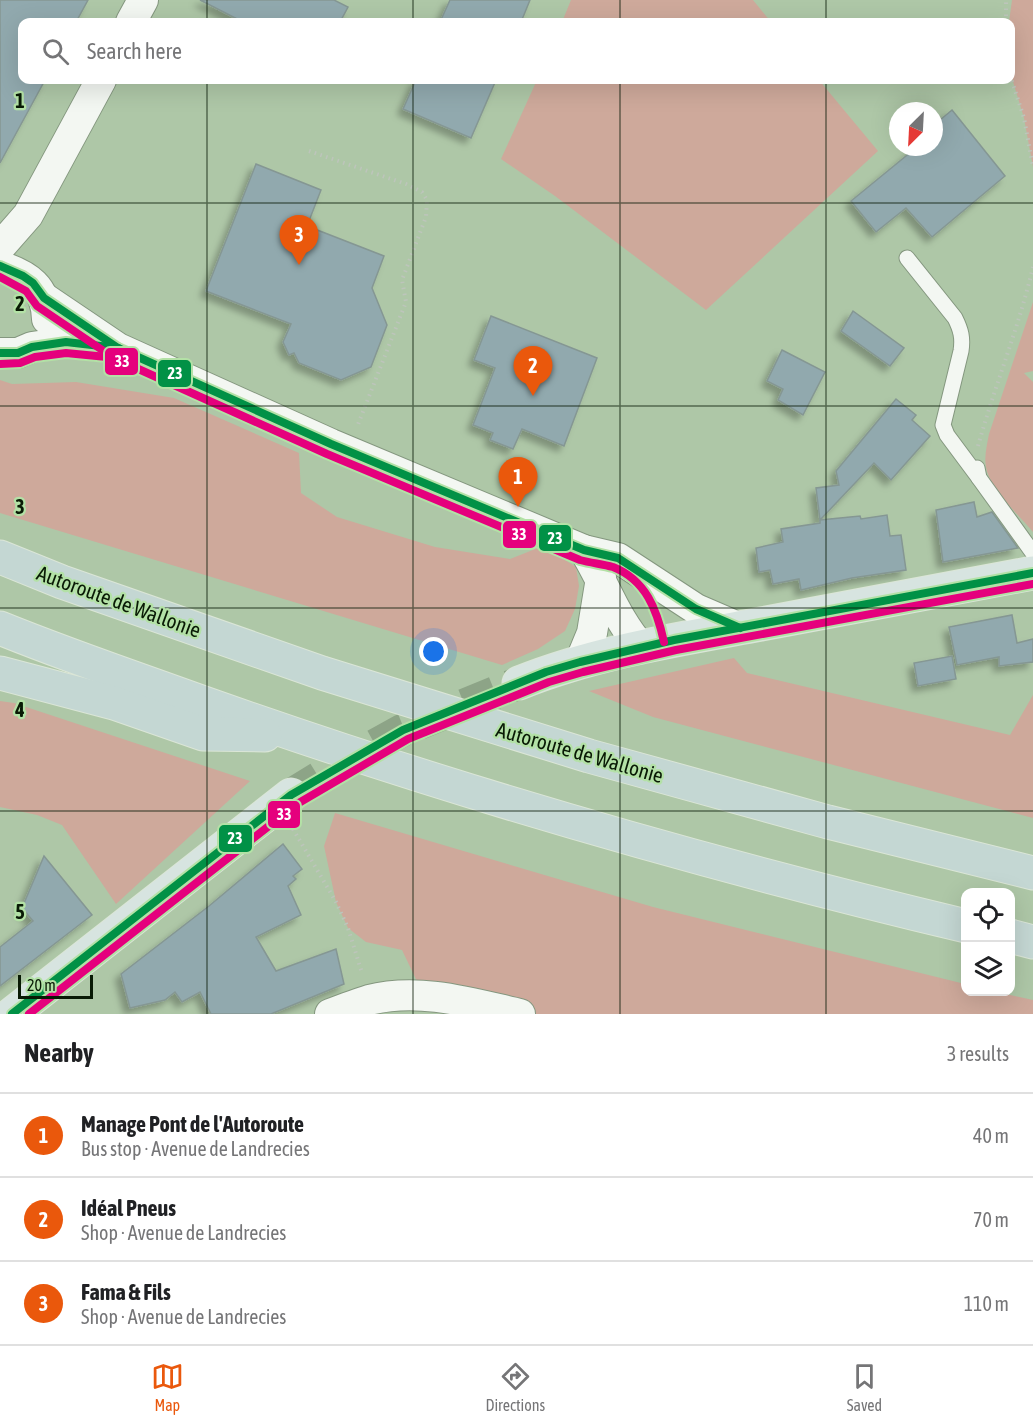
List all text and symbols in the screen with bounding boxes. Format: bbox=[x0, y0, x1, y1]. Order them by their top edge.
search box bbox=[18, 18, 1015, 84]
icon: search bbox=[39, 35, 72, 68]
text: Search here bbox=[87, 38, 182, 64]
text: 1 bbox=[15, 89, 25, 112]
north arrow bbox=[889, 102, 943, 156]
pin: 3 bbox=[280, 216, 318, 265]
text: 2 bbox=[15, 292, 25, 315]
pin: 2 bbox=[514, 346, 552, 396]
line badge: 33 bbox=[104, 347, 139, 376]
text: 33 bbox=[114, 352, 130, 370]
line badge: 23 bbox=[157, 359, 192, 388]
text: 23 bbox=[167, 364, 183, 382]
pin: 1 bbox=[498, 458, 538, 507]
text: 3 bbox=[15, 495, 25, 518]
line badge: 33 bbox=[502, 520, 537, 549]
line badge: 23 bbox=[538, 524, 572, 552]
text: 33 bbox=[511, 525, 527, 543]
text: 23 bbox=[547, 529, 563, 547]
street label: Autoroute de Wallonie bbox=[34, 560, 204, 642]
your location bbox=[419, 637, 448, 666]
text: 4 bbox=[14, 698, 25, 721]
street label: Autoroute de Wallonie bbox=[494, 717, 666, 787]
line badge: 33 bbox=[267, 800, 301, 829]
text: 33 bbox=[276, 805, 292, 823]
line badge: 23 bbox=[218, 824, 253, 853]
text: 23 bbox=[227, 829, 243, 847]
map controls bbox=[961, 888, 1015, 996]
button: locate bbox=[961, 888, 1015, 942]
text: 5 bbox=[15, 900, 25, 923]
button: layers bbox=[961, 942, 1015, 996]
scale bar bbox=[18, 972, 93, 1000]
text: 20 m bbox=[27, 976, 56, 994]
text: Nearby bbox=[24, 1038, 94, 1068]
text: 3 results bbox=[947, 1042, 1009, 1065]
text: Manage Pont de l'Autoroute bbox=[81, 1111, 304, 1137]
text: 1 bbox=[39, 1124, 48, 1147]
text: 40 m bbox=[973, 1124, 1009, 1147]
text: Bus stop · Avenue de Landrecies bbox=[81, 1137, 310, 1160]
text: Idéal Pneus bbox=[81, 1195, 176, 1221]
text: 2 bbox=[39, 1208, 48, 1231]
text: 70 m bbox=[973, 1208, 1009, 1231]
text: Shop · Avenue de Landrecies bbox=[81, 1221, 286, 1244]
text: Fama & Fils bbox=[81, 1279, 171, 1305]
text: 3 bbox=[39, 1292, 48, 1315]
text: 110 m bbox=[964, 1292, 1009, 1315]
text: Shop · Avenue de Landrecies bbox=[81, 1305, 286, 1328]
tab: Map bbox=[151, 1360, 184, 1414]
tab: Directions bbox=[485, 1360, 545, 1414]
tab: Saved bbox=[847, 1360, 882, 1414]

